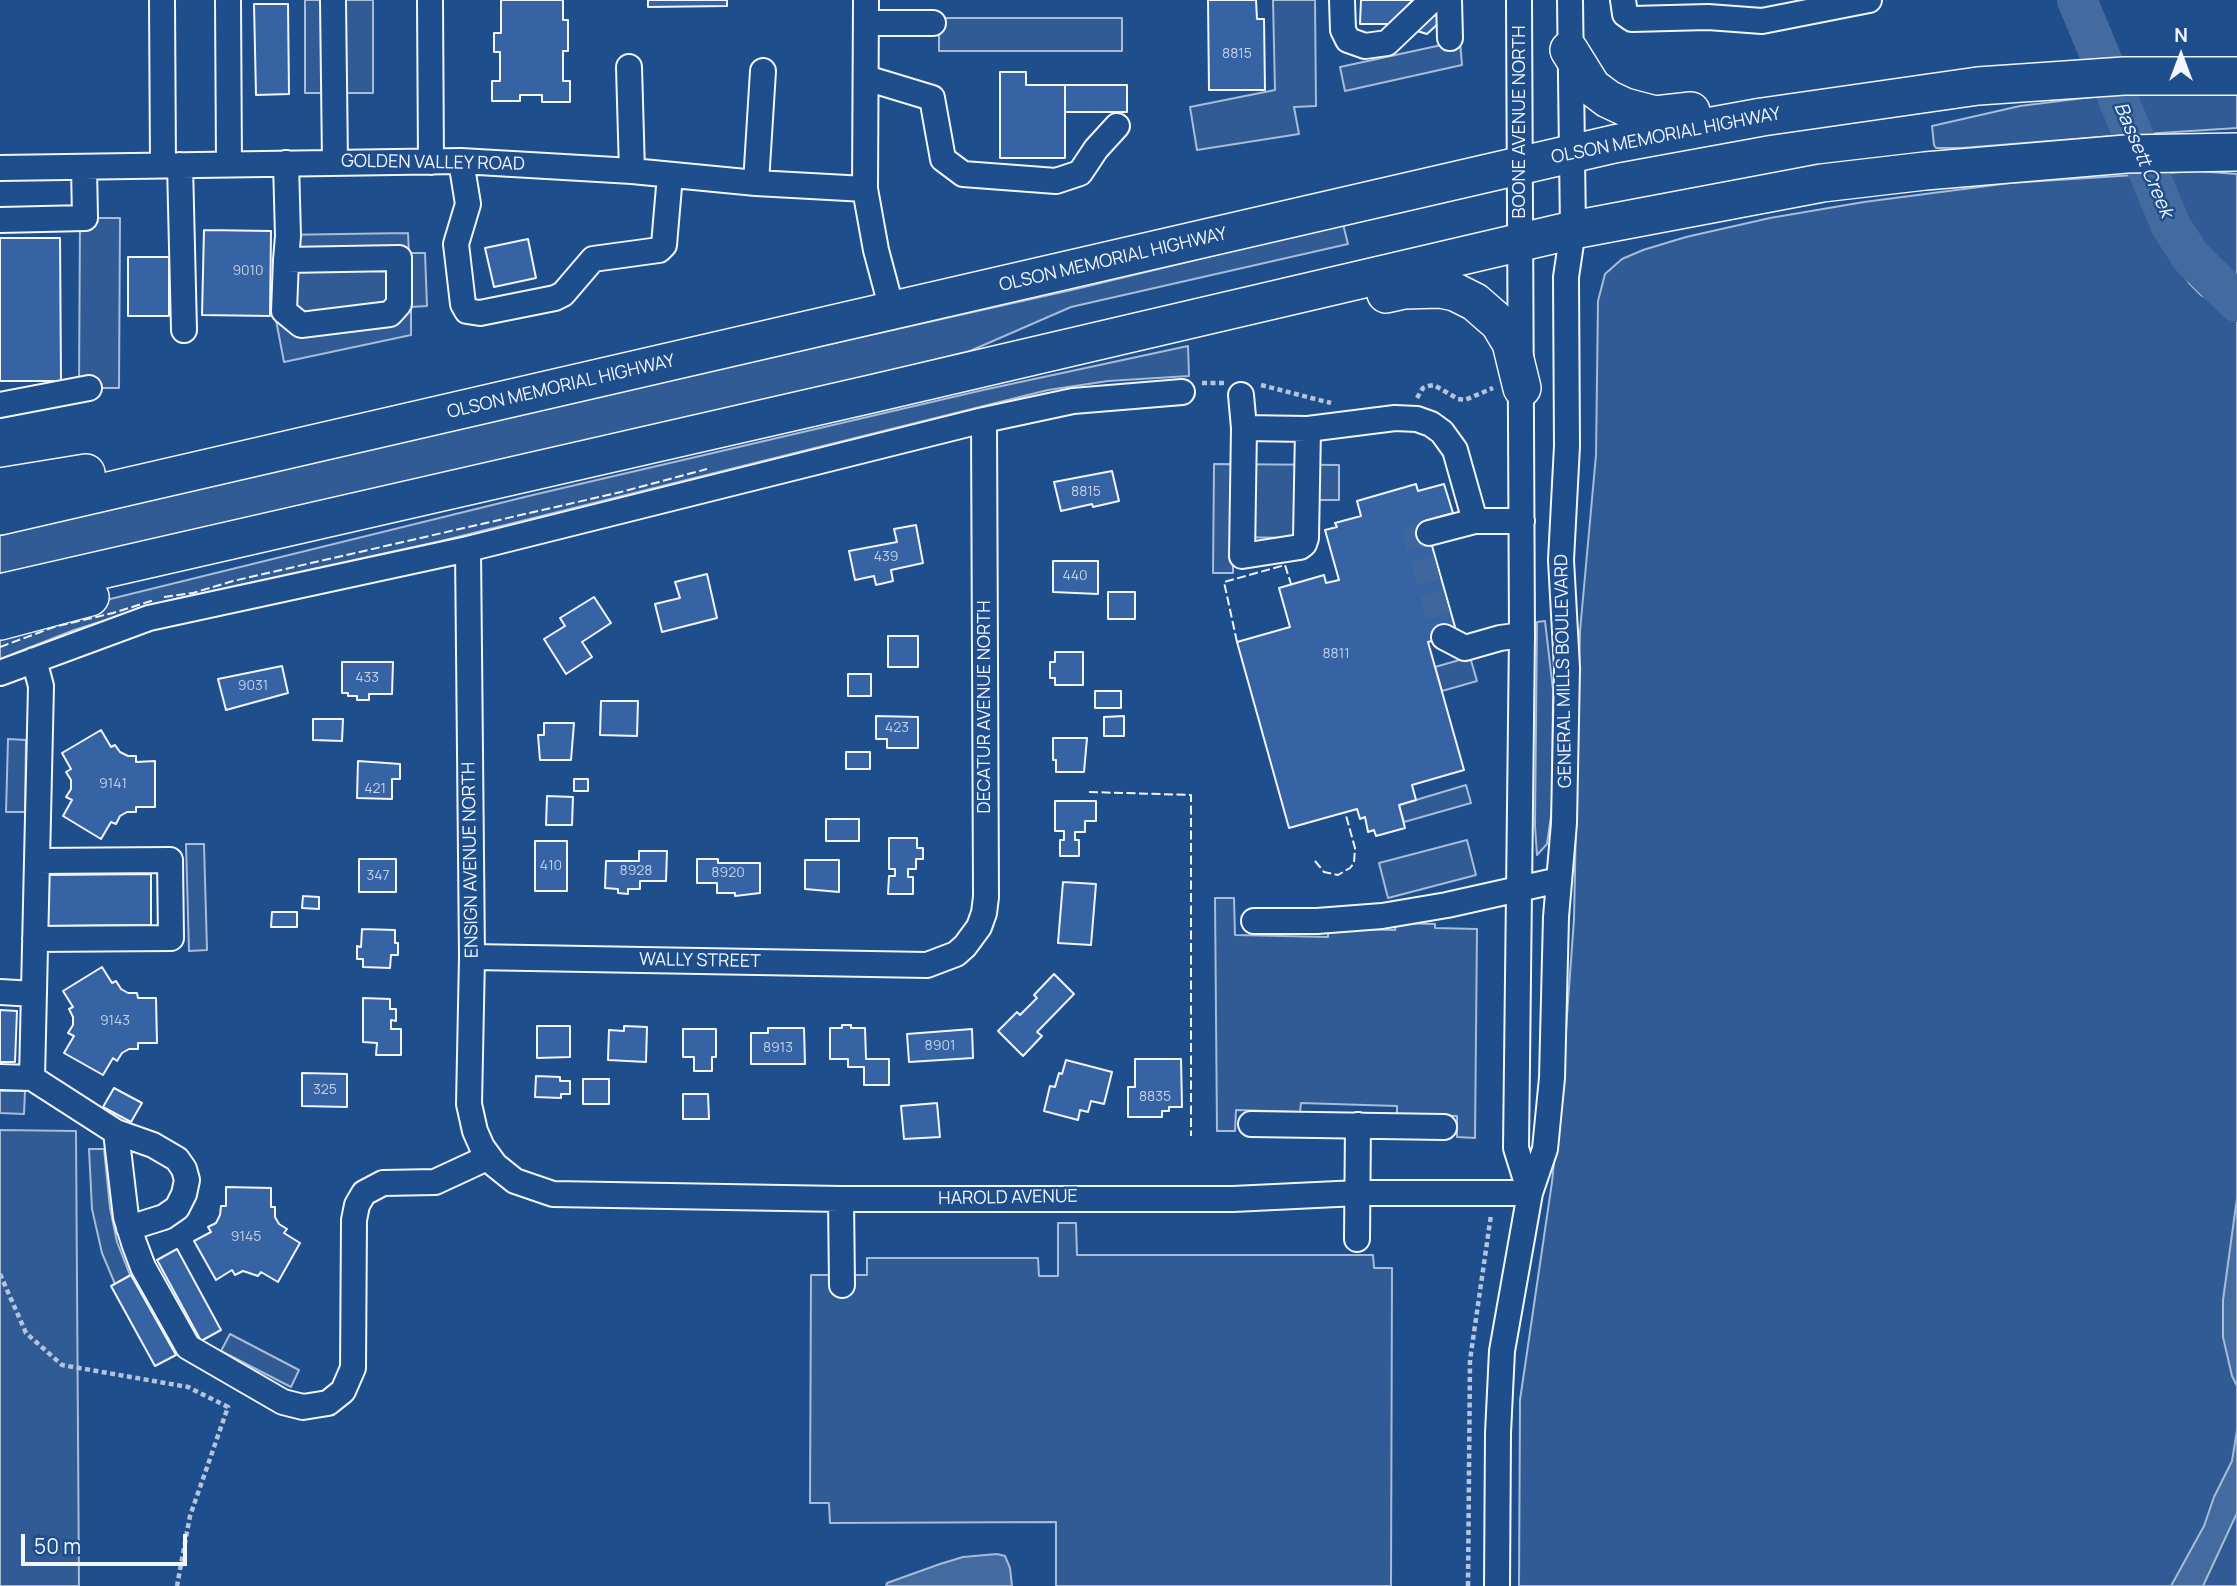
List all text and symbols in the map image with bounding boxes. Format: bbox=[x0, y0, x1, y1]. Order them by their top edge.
north arrow bbox=[2146, 21, 2216, 91]
text: N bbox=[2174, 22, 2188, 48]
street label: BOONE AVENUE NORTH bbox=[1509, 25, 1531, 219]
house number: 8815 bbox=[1222, 46, 1252, 62]
water label: Bassett Creek bbox=[2108, 99, 2178, 221]
street label: OLSON MEMORIAL HIGHWAY bbox=[1550, 103, 1782, 169]
street label: GOLDEN VALLEY ROAD bbox=[341, 151, 525, 175]
street label: OLSON MEMORIAL HIGHWAY bbox=[997, 223, 1229, 297]
house number: 9010 bbox=[232, 263, 264, 279]
street label: OLSON MEMORIAL HIGHWAY bbox=[445, 350, 677, 424]
house number: 8815 bbox=[1071, 484, 1101, 500]
house number: 439 bbox=[874, 549, 898, 565]
street label: GENERAL MILLS BOULEVARD bbox=[1551, 554, 1577, 788]
house number: 440 bbox=[1062, 568, 1088, 584]
street label: DECATUR AVENUE NORTH bbox=[974, 601, 996, 813]
house number: 8811 bbox=[1322, 646, 1350, 662]
house number: 433 bbox=[355, 670, 379, 686]
house number: 9031 bbox=[238, 678, 268, 694]
house number: 423 bbox=[885, 720, 909, 736]
street label: ENSIGN AVENUE NORTH bbox=[458, 762, 484, 958]
house number: 9141 bbox=[99, 776, 127, 792]
house number: 421 bbox=[364, 781, 386, 797]
house number: 410 bbox=[540, 858, 562, 874]
house number: 8928 bbox=[620, 863, 652, 879]
house number: 8920 bbox=[711, 865, 745, 881]
house number: 347 bbox=[366, 868, 390, 884]
street label: WALLY STREET bbox=[639, 949, 761, 973]
house number: 9143 bbox=[100, 1013, 130, 1029]
house number: 8901 bbox=[925, 1038, 955, 1054]
house number: 8913 bbox=[763, 1040, 793, 1056]
house number: 325 bbox=[313, 1082, 337, 1098]
house number: 8835 bbox=[1139, 1089, 1171, 1105]
street label: HAROLD AVENUE bbox=[938, 1186, 1078, 1210]
house number: 9145 bbox=[231, 1229, 261, 1245]
scale bar bbox=[24, 1520, 191, 1564]
text: 50 m bbox=[34, 1532, 81, 1560]

